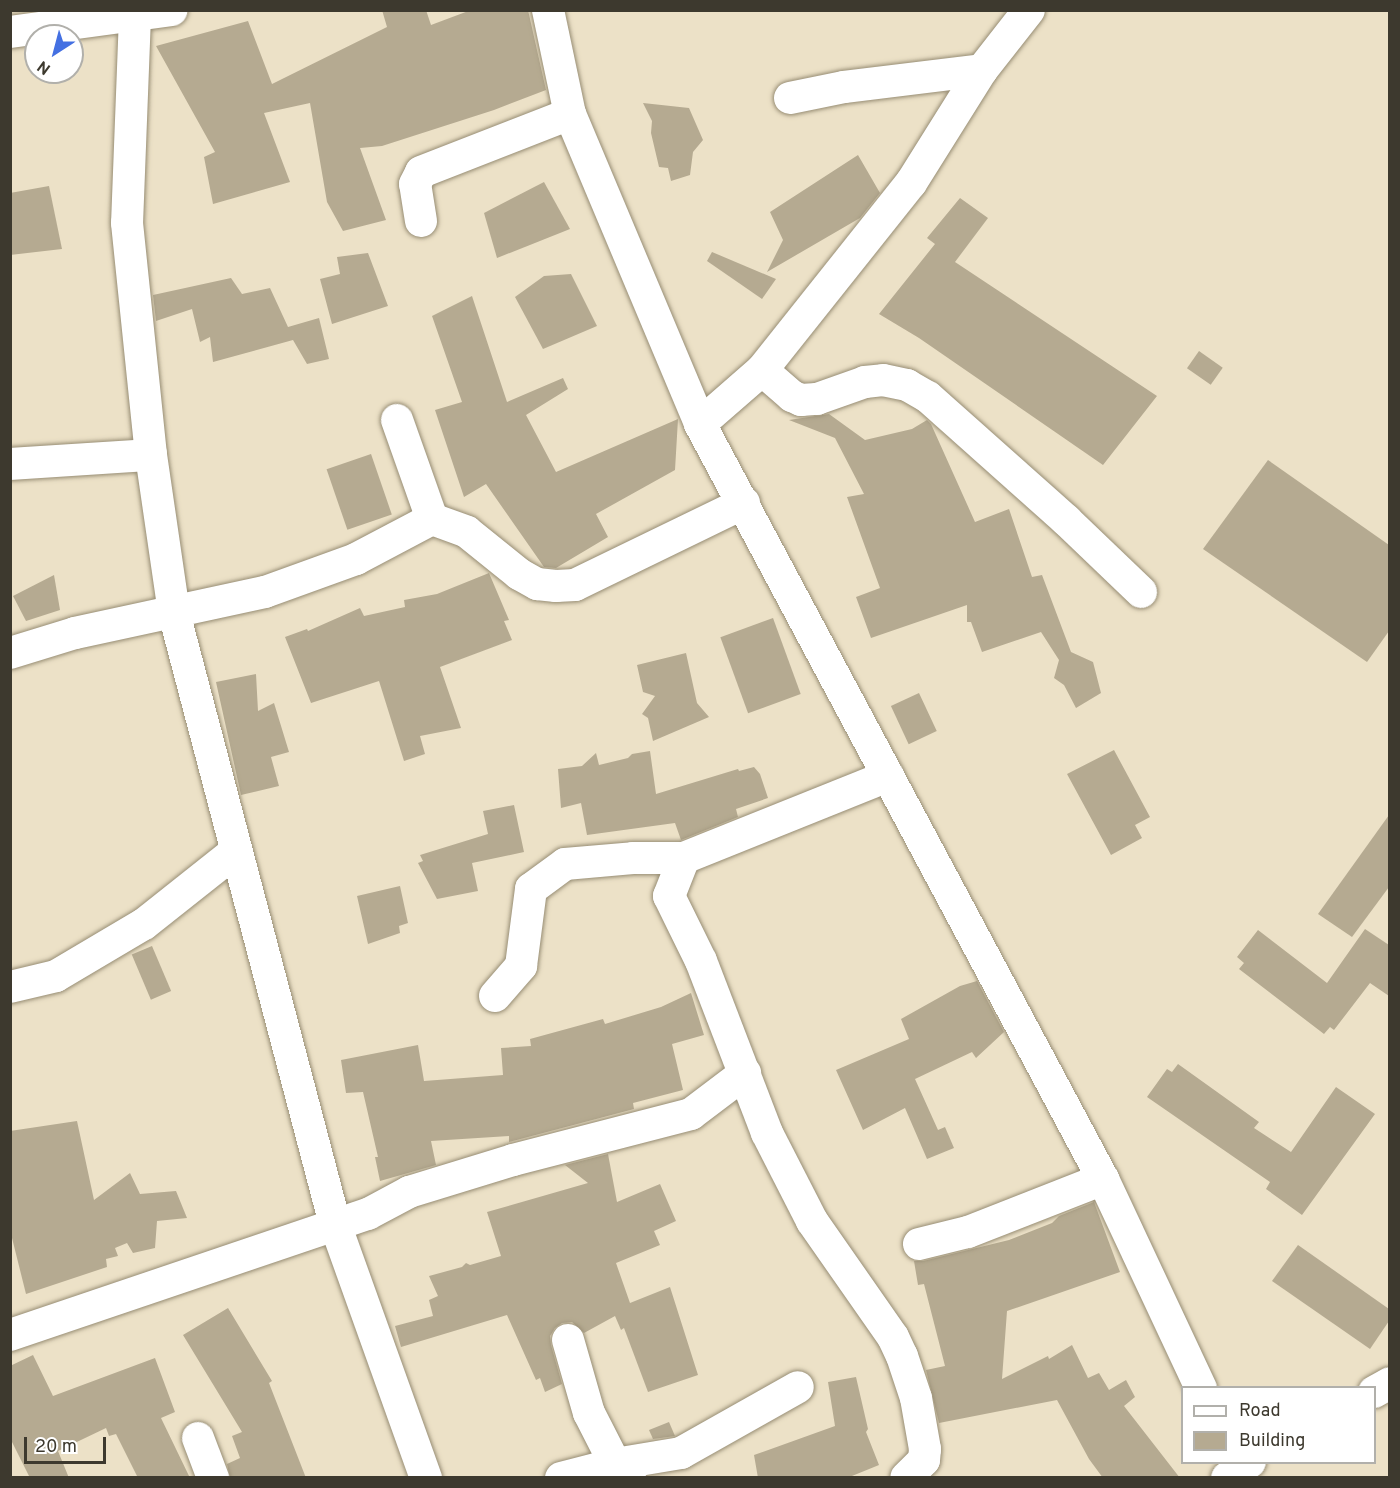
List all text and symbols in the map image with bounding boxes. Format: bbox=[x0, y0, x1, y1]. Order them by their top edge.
north arrow bbox=[24, 24, 84, 84]
text: N bbox=[34, 55, 55, 78]
legend bbox=[1181, 1386, 1376, 1464]
text: Road bbox=[1239, 1400, 1281, 1423]
scale bar bbox=[27, 1425, 110, 1463]
text: Building bbox=[1239, 1430, 1305, 1453]
text: 20 m bbox=[35, 1436, 77, 1459]

